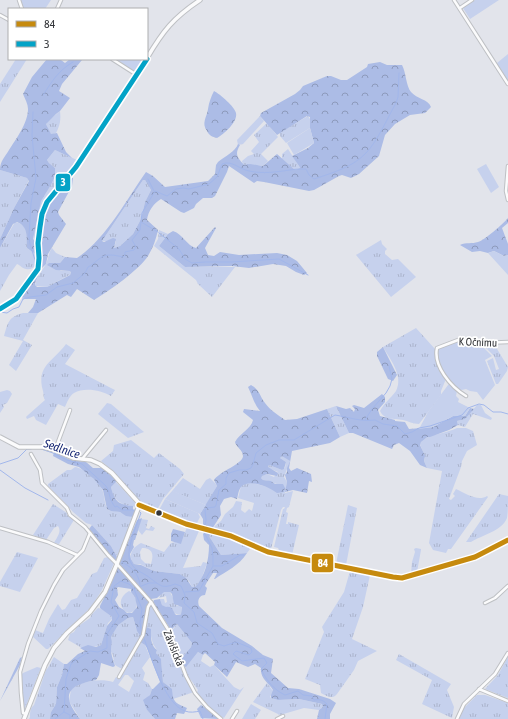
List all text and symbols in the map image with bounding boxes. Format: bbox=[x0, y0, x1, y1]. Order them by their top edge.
legend bbox=[8, 8, 148, 60]
text: 84 bbox=[44, 17, 56, 31]
text: 3 bbox=[44, 37, 50, 51]
line badge: 3 bbox=[55, 173, 71, 192]
text: 3 bbox=[60, 176, 66, 188]
street label: K Očnímu bbox=[459, 335, 497, 349]
water label: Sedlnice bbox=[41, 436, 83, 462]
unlabelled marker bbox=[154, 508, 164, 518]
line badge: 84 bbox=[311, 553, 334, 573]
text: 84 bbox=[318, 557, 328, 569]
street label: Závišická bbox=[161, 628, 187, 668]

